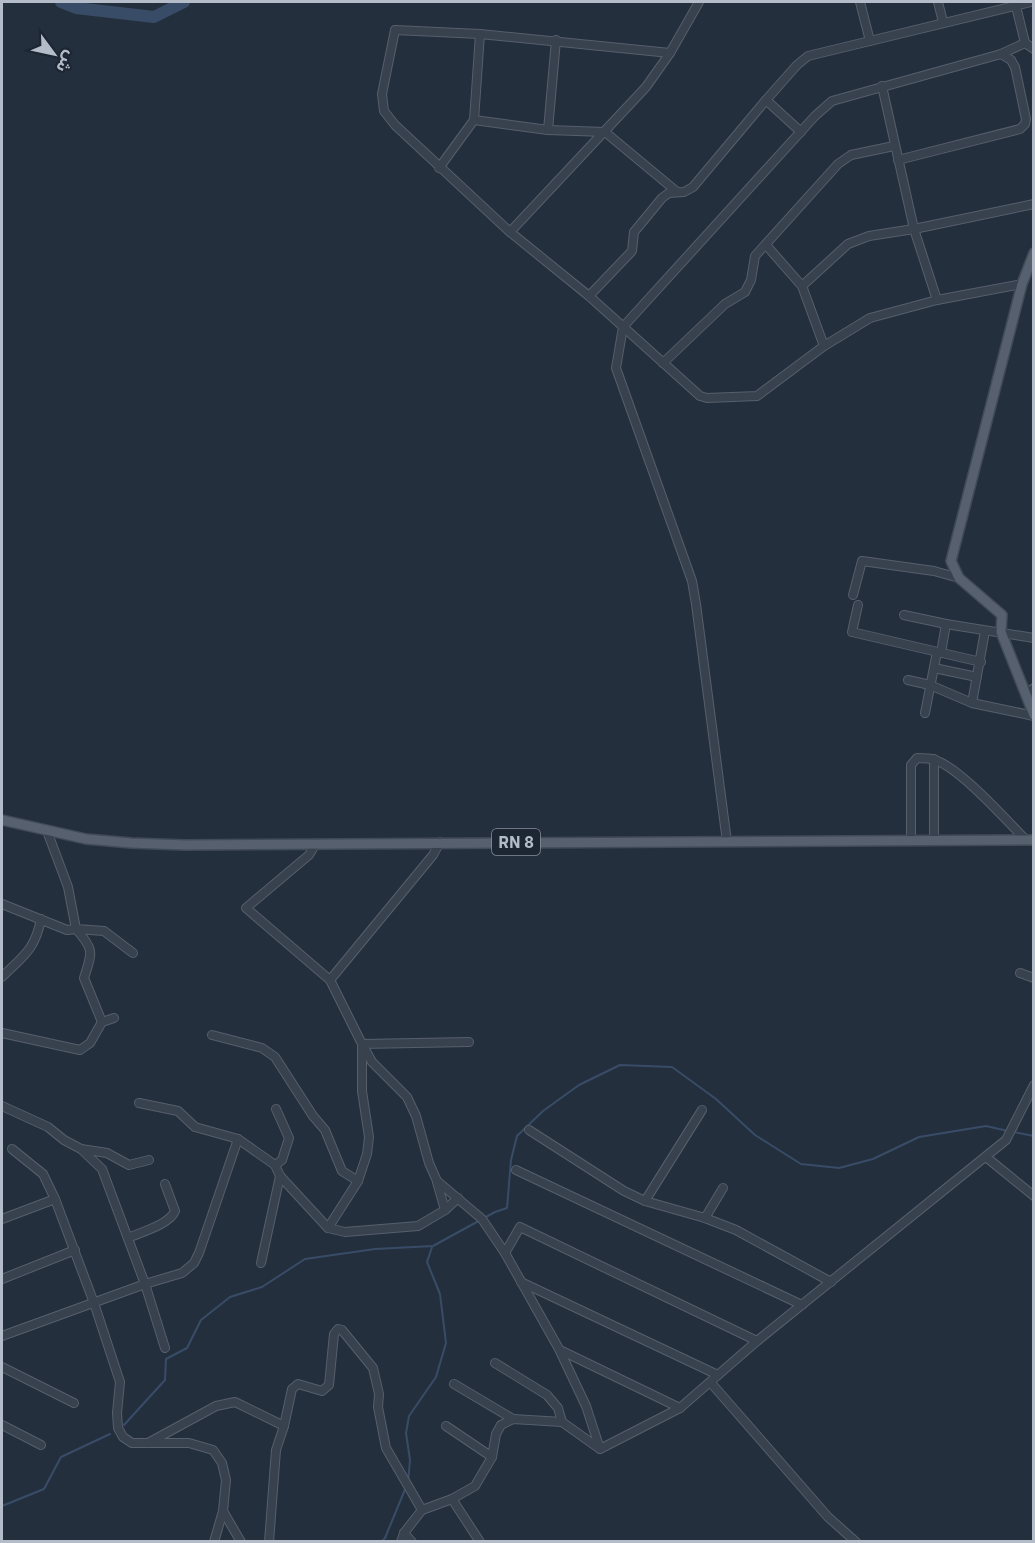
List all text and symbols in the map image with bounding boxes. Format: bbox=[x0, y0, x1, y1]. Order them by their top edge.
north arrow bbox=[24, 24, 84, 84]
text: ش bbox=[52, 48, 81, 77]
road number: RN 8 bbox=[492, 829, 540, 855]

